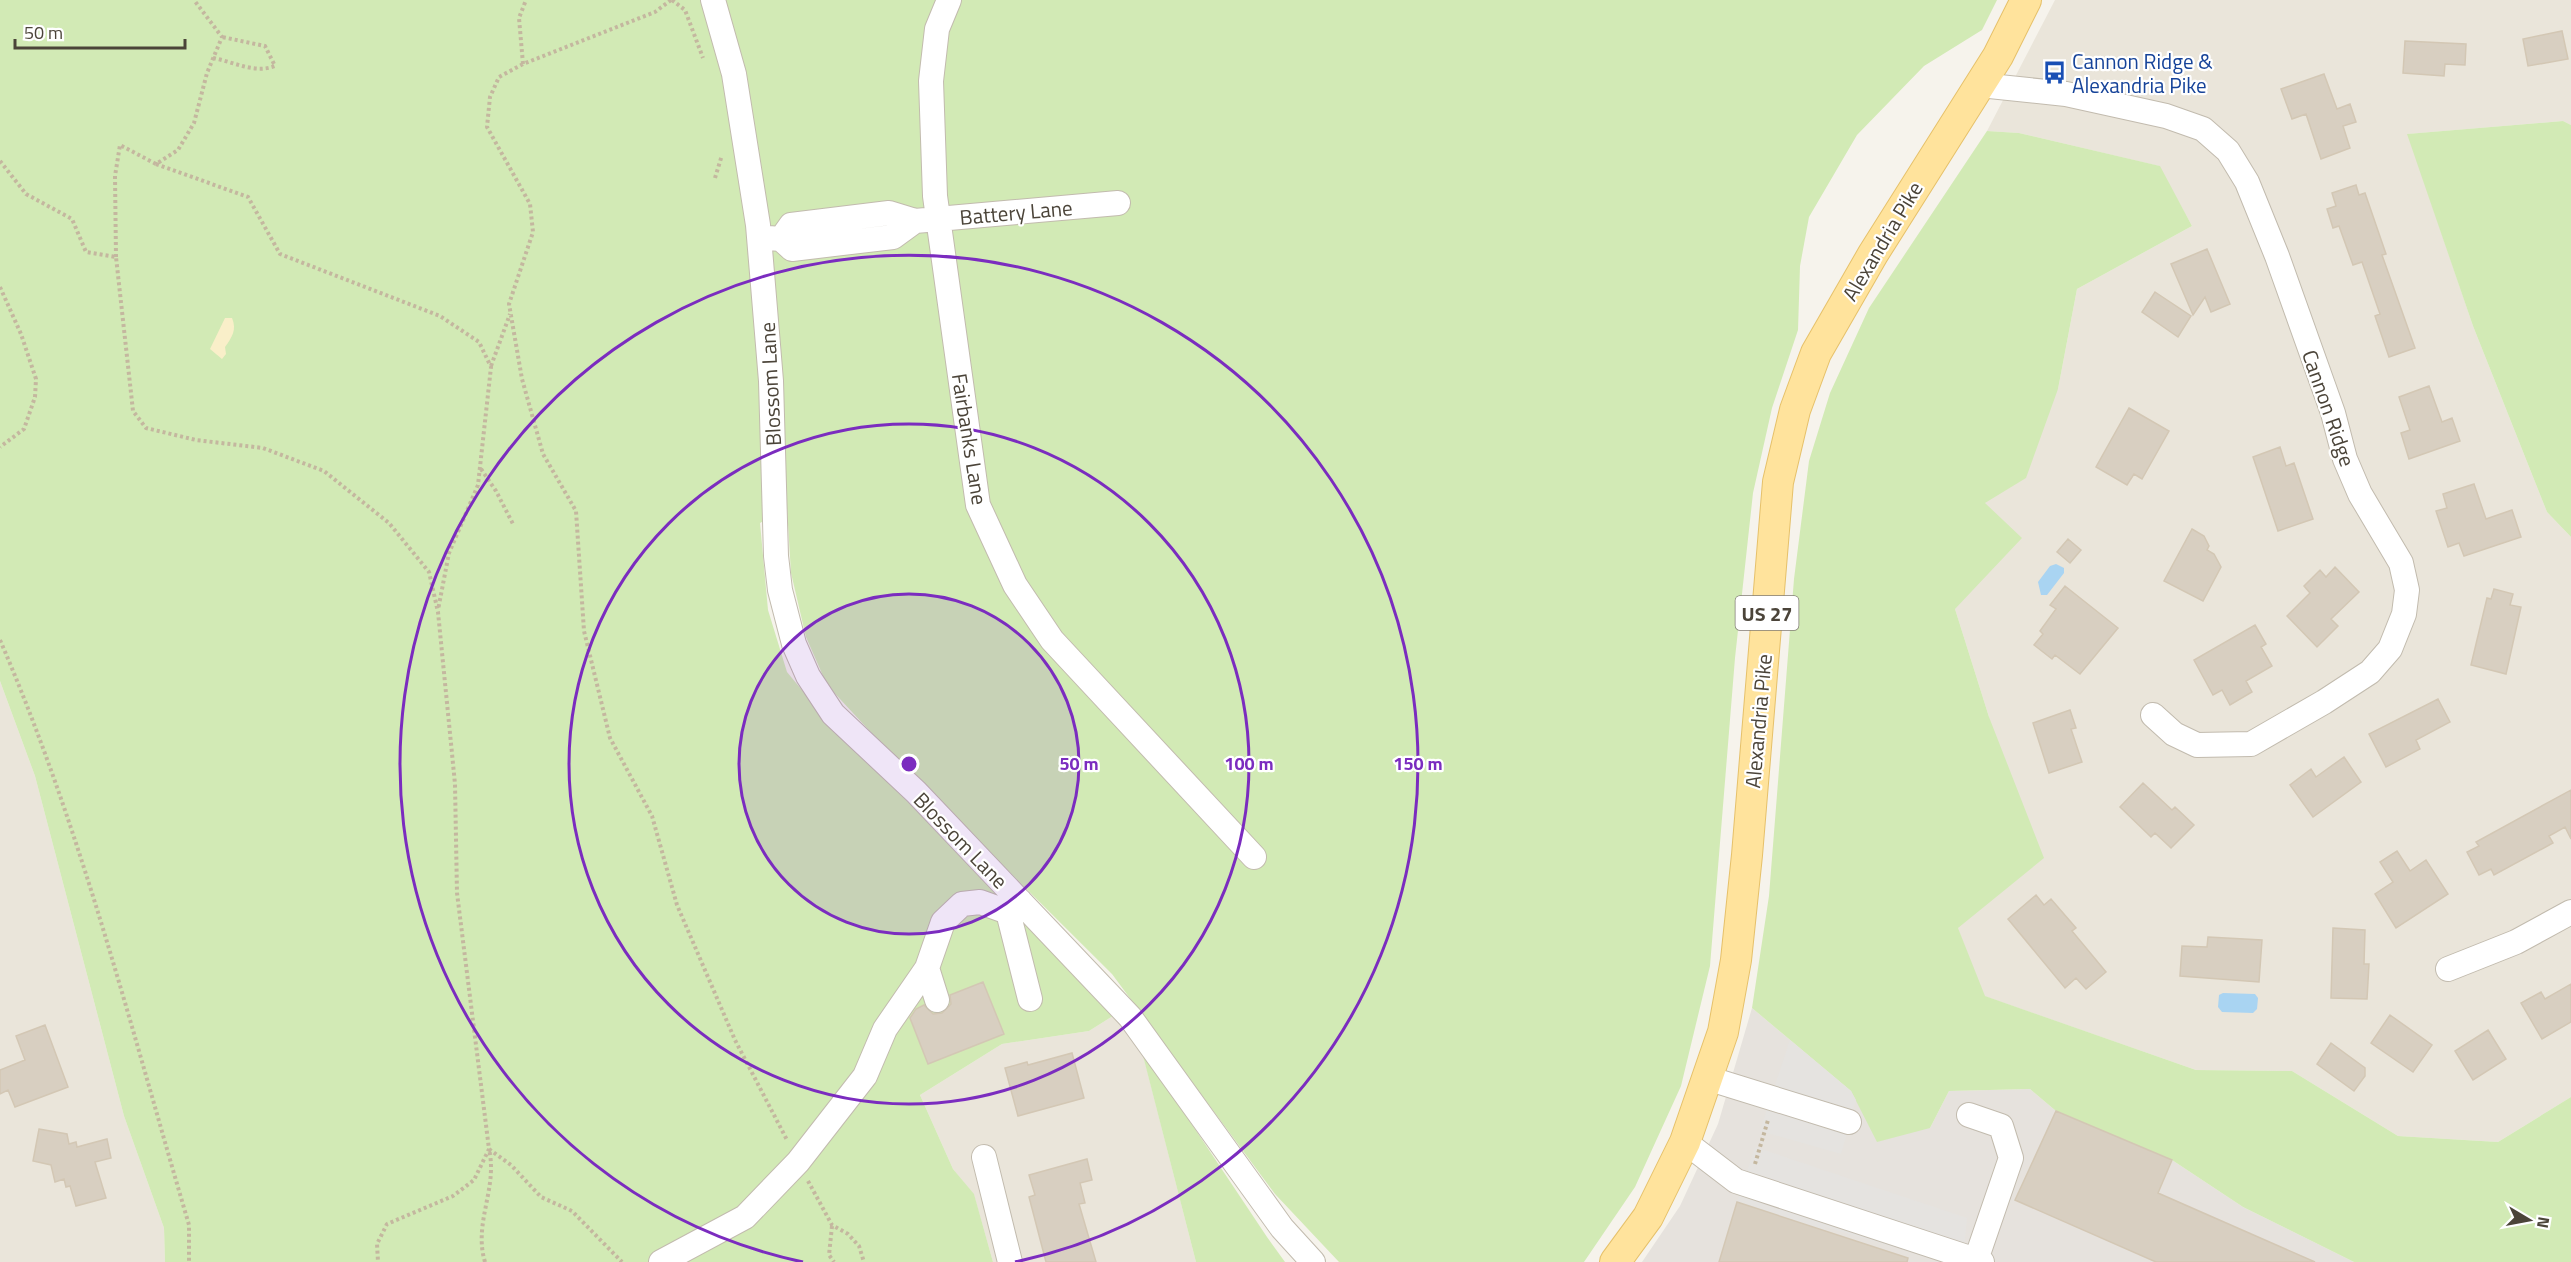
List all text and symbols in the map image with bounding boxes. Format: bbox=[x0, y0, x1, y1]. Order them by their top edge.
scale bar bbox=[15, 12, 184, 50]
text: 50 m bbox=[24, 19, 63, 46]
place label: Cannon Ridge & Alexandria Pike bbox=[2072, 45, 2213, 101]
bus stop icon: Cannon Ridge & Alexandria Pike bbox=[2041, 60, 2067, 86]
street label: Alexandria Pike bbox=[1834, 175, 1930, 307]
street label: Battery Lane bbox=[958, 191, 1074, 233]
street label: Blossom Lane bbox=[751, 321, 789, 447]
street label: Cannon Ridge bbox=[2294, 345, 2364, 471]
street label: Fairbanks Lane bbox=[944, 371, 996, 507]
road number: US 27 bbox=[1736, 596, 1798, 630]
street label: Alexandria Pike bbox=[1736, 653, 1780, 789]
text: 50 m bbox=[1059, 750, 1099, 777]
text: 100 m bbox=[1224, 750, 1274, 777]
text: 150 m bbox=[1393, 750, 1443, 777]
centre of rings bbox=[899, 754, 919, 774]
street label: Blossom Lane bbox=[906, 784, 1016, 896]
north arrow bbox=[2499, 1190, 2559, 1250]
text: N bbox=[2531, 1215, 2557, 1230]

